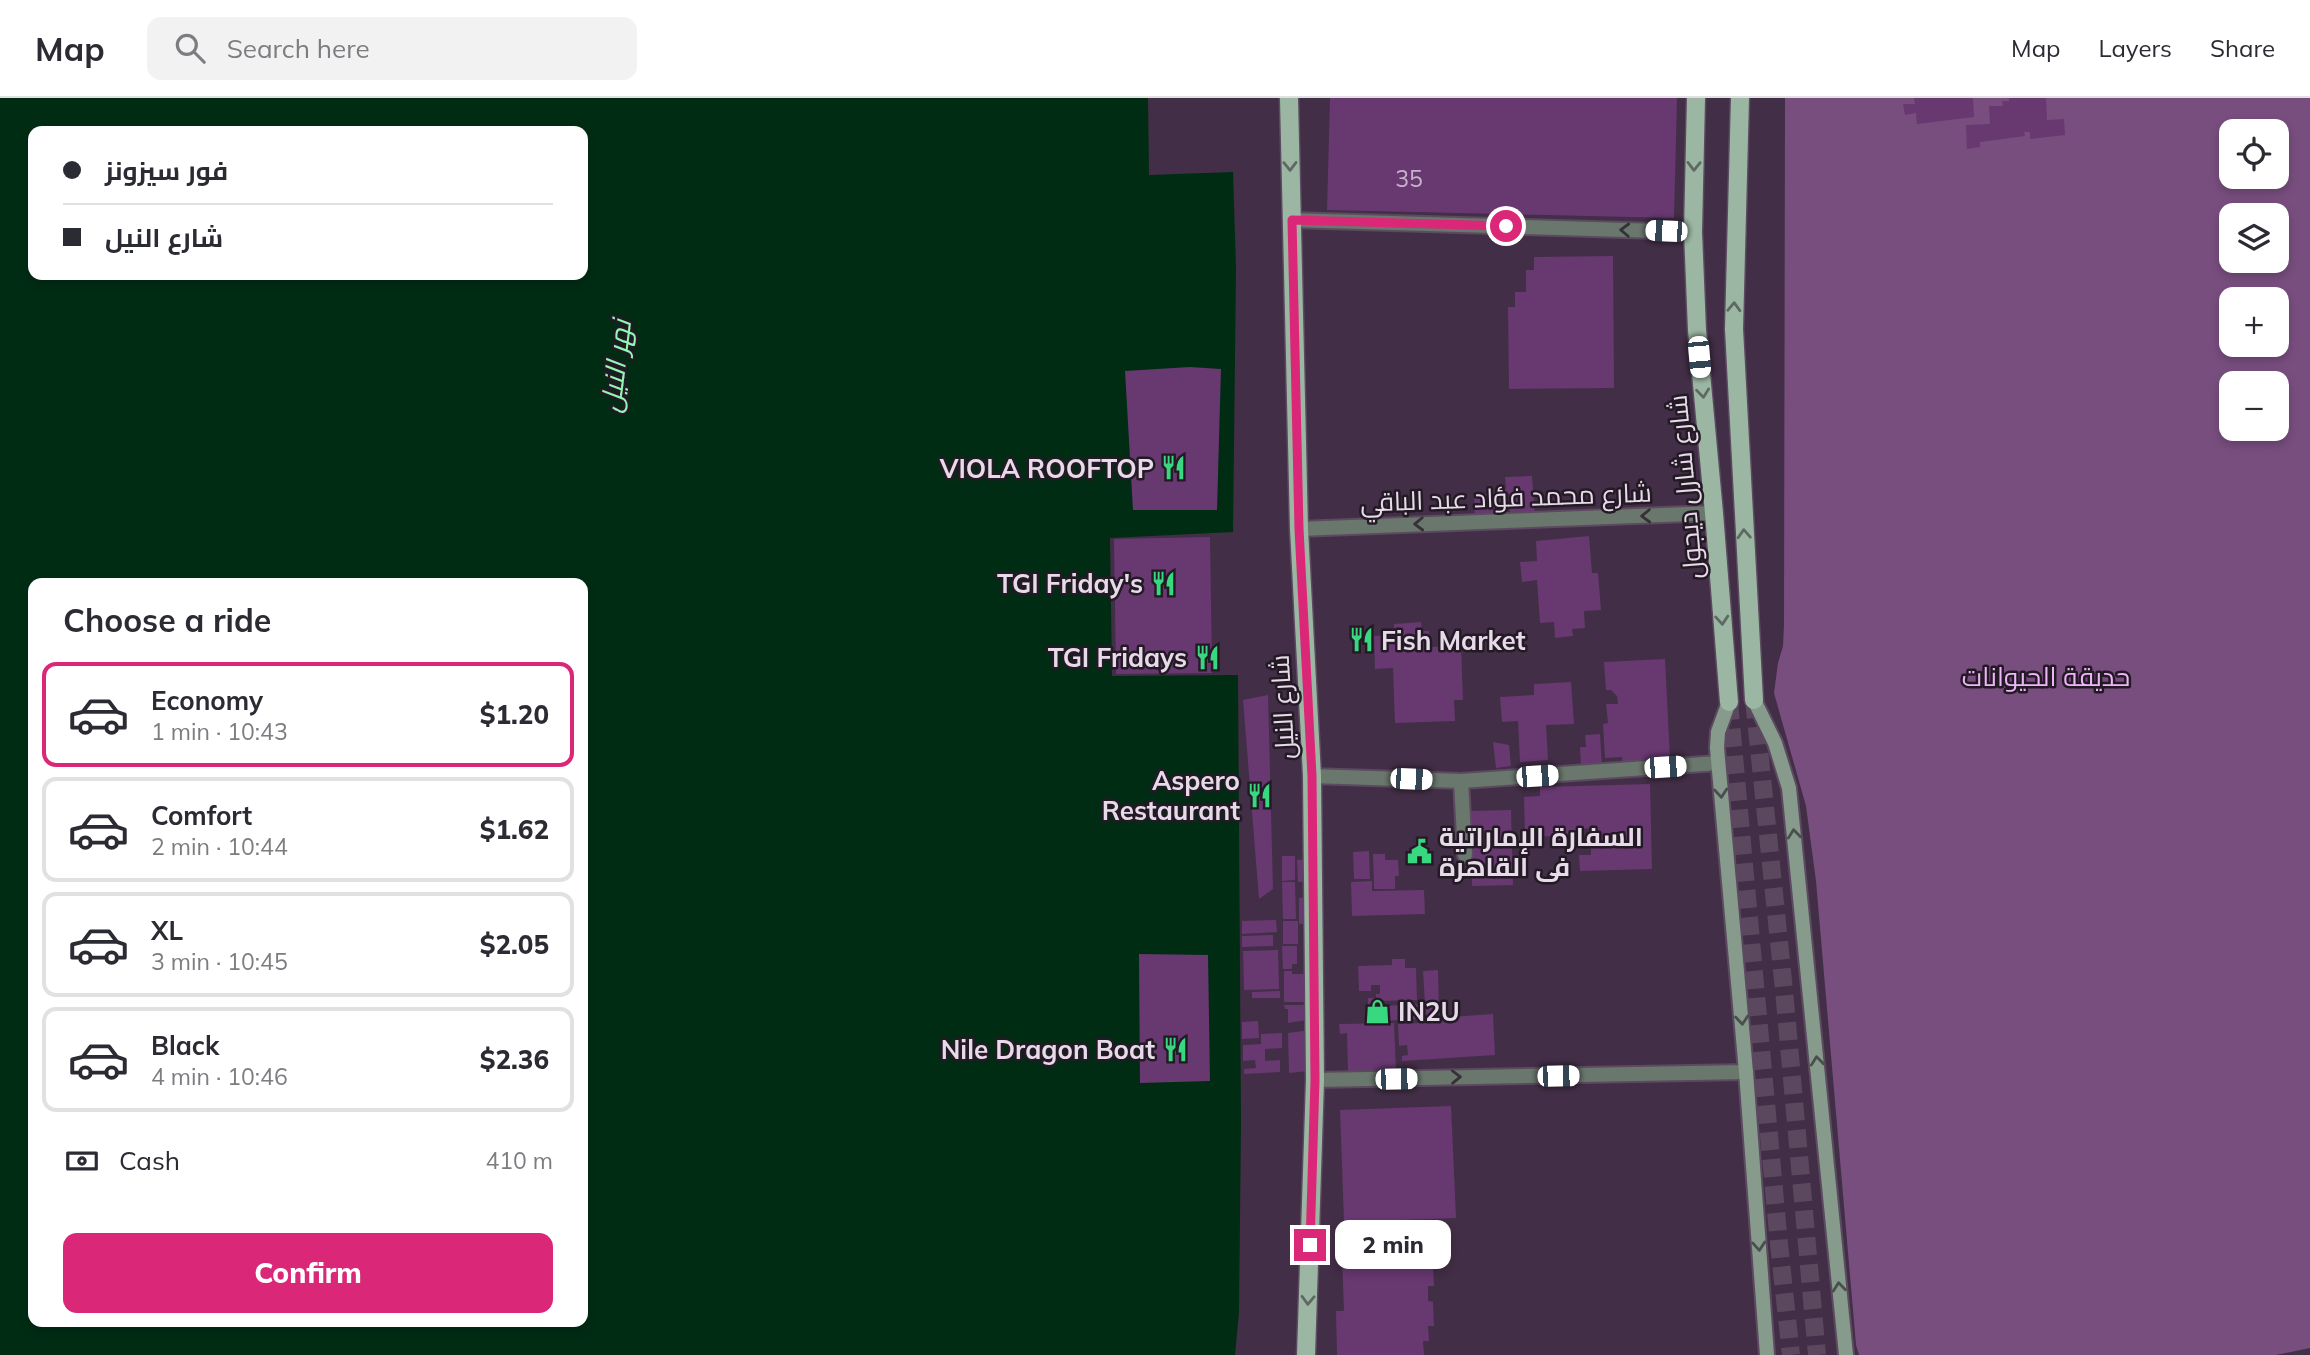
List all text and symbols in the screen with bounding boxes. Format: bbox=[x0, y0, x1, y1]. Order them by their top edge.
search box bbox=[147, 17, 637, 80]
text: Map bbox=[35, 28, 105, 69]
icon: search bbox=[171, 29, 209, 67]
text: Search here bbox=[227, 32, 370, 65]
text: Map bbox=[2011, 33, 2060, 63]
text: Layers bbox=[2098, 33, 2172, 63]
text: Share bbox=[2210, 33, 2275, 63]
map controls bbox=[2219, 119, 2289, 441]
button: locate bbox=[2219, 119, 2289, 189]
text: فور سيزونز bbox=[105, 154, 228, 187]
one-way arrow bbox=[1283, 161, 1298, 172]
one-way arrow bbox=[1687, 161, 1702, 172]
house number: 35 bbox=[1395, 164, 1423, 193]
button: layers bbox=[2219, 203, 2289, 273]
route start bbox=[1490, 210, 1522, 242]
car bbox=[1645, 220, 1688, 242]
text: شارع النيل bbox=[105, 221, 223, 254]
one-way arrow bbox=[1619, 222, 1630, 237]
button: + bbox=[2219, 287, 2289, 357]
one-way arrow bbox=[1727, 302, 1742, 313]
water label: نهر النيل bbox=[592, 315, 638, 414]
car bbox=[1687, 335, 1712, 379]
button: − bbox=[2219, 371, 2289, 441]
one-way arrow bbox=[1695, 388, 1710, 399]
street label: شارع شارل ديجول bbox=[1661, 393, 1710, 580]
place label: VIOLA ROOFTOP bbox=[939, 452, 1154, 485]
restaurant icon: VIOLA ROOFTOP bbox=[1160, 454, 1188, 482]
street label: شارع محمد فؤاد عبد الباقي bbox=[1360, 475, 1653, 524]
one-way arrow bbox=[1640, 508, 1651, 523]
one-way arrow bbox=[1413, 517, 1424, 532]
one-way arrow bbox=[1737, 529, 1752, 540]
place label: TGI Friday's bbox=[997, 567, 1143, 600]
restaurant icon: TGI Friday's bbox=[1149, 569, 1177, 597]
text: Choose a ride bbox=[63, 600, 271, 640]
one-way arrow bbox=[1714, 615, 1729, 626]
place label: Fish Market bbox=[1381, 624, 1526, 657]
restaurant icon: Fish Market bbox=[1347, 626, 1375, 654]
place label: TGI Fridays bbox=[1048, 641, 1187, 674]
restaurant icon: TGI Fridays bbox=[1193, 643, 1221, 671]
street label: شارع النيل bbox=[1263, 654, 1302, 760]
park label: حديقة الحيوانات bbox=[1962, 660, 2130, 693]
icon: car bbox=[67, 683, 130, 746]
text: Economy bbox=[151, 684, 263, 717]
text: $1.20 bbox=[480, 698, 549, 731]
text: 1 min · 10:43 bbox=[151, 717, 288, 746]
car bbox=[1644, 755, 1687, 779]
place label: Aspero Restaurant bbox=[1102, 764, 1240, 827]
car bbox=[1516, 764, 1559, 788]
car bbox=[1390, 768, 1433, 790]
restaurant icon: Aspero Restaurant bbox=[1246, 781, 1274, 809]
one-way arrow bbox=[1713, 788, 1728, 799]
icon: car bbox=[67, 798, 130, 861]
text: Comfort bbox=[151, 799, 252, 832]
text: $1.62 bbox=[480, 813, 549, 846]
place label: السفارة الإماراتية فى القاهرة bbox=[1439, 820, 1643, 883]
one-way arrow bbox=[1787, 829, 1802, 840]
text: 2 min · 10:44 bbox=[151, 832, 288, 861]
public building icon: السفارة الإماراتية فى القاهرة bbox=[1405, 837, 1433, 865]
icon: car bbox=[67, 913, 130, 976]
text: XL bbox=[151, 914, 183, 947]
text: $2.05 bbox=[480, 928, 549, 961]
text: 3 min · 10:45 bbox=[151, 947, 288, 976]
place label: IN2U bbox=[1398, 995, 1460, 1028]
shop icon: IN2U bbox=[1364, 997, 1392, 1025]
one-way arrow bbox=[1734, 1014, 1749, 1025]
icon: car bbox=[67, 1028, 130, 1091]
text: Black bbox=[151, 1029, 219, 1062]
place label: Nile Dragon Boat bbox=[941, 1033, 1155, 1066]
restaurant icon: Nile Dragon Boat bbox=[1161, 1035, 1189, 1063]
text: $2.36 bbox=[480, 1043, 549, 1076]
one-way arrow bbox=[1810, 1055, 1825, 1066]
text: 4 min · 10:46 bbox=[151, 1062, 288, 1091]
car bbox=[1537, 1065, 1580, 1087]
car bbox=[1375, 1068, 1418, 1090]
one-way arrow bbox=[1451, 1070, 1462, 1085]
icon: cash bbox=[63, 1142, 101, 1180]
text: Cash bbox=[119, 1144, 180, 1177]
text: 410 m bbox=[485, 1146, 553, 1175]
callout: 2 min bbox=[1334, 1220, 1450, 1270]
route end bbox=[1294, 1229, 1326, 1261]
text: 2 min bbox=[1362, 1230, 1424, 1259]
button: Confirm bbox=[63, 1233, 553, 1313]
one-way arrow bbox=[1751, 1241, 1766, 1252]
one-way arrow bbox=[1832, 1281, 1847, 1293]
one-way arrow bbox=[1300, 1294, 1315, 1305]

